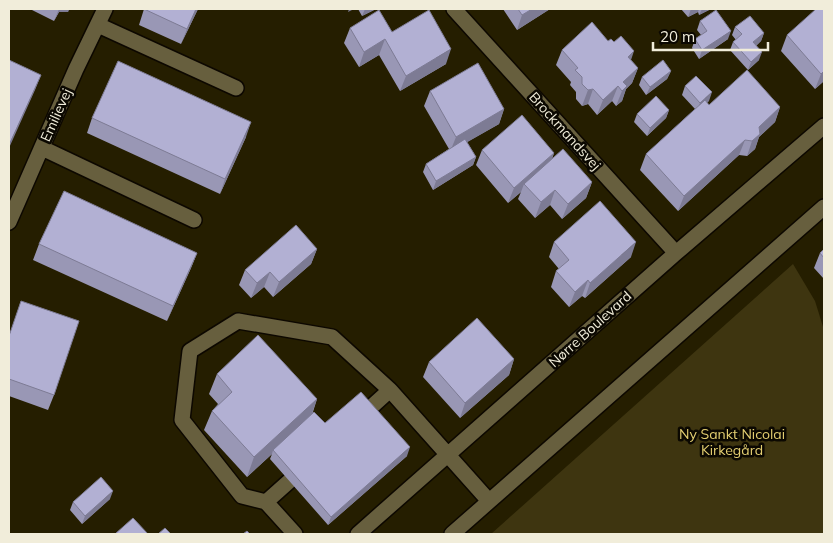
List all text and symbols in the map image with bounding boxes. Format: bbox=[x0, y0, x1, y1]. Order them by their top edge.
scale bar bbox=[653, 20, 768, 52]
text: 20 m bbox=[660, 27, 695, 46]
street label: Emilievej bbox=[36, 86, 76, 144]
street label: Brockmandsvej bbox=[525, 88, 605, 174]
street label: Nørre Boulevard bbox=[545, 287, 635, 371]
park label: Ny Sankt Nicolai Kirkegård bbox=[679, 425, 785, 459]

